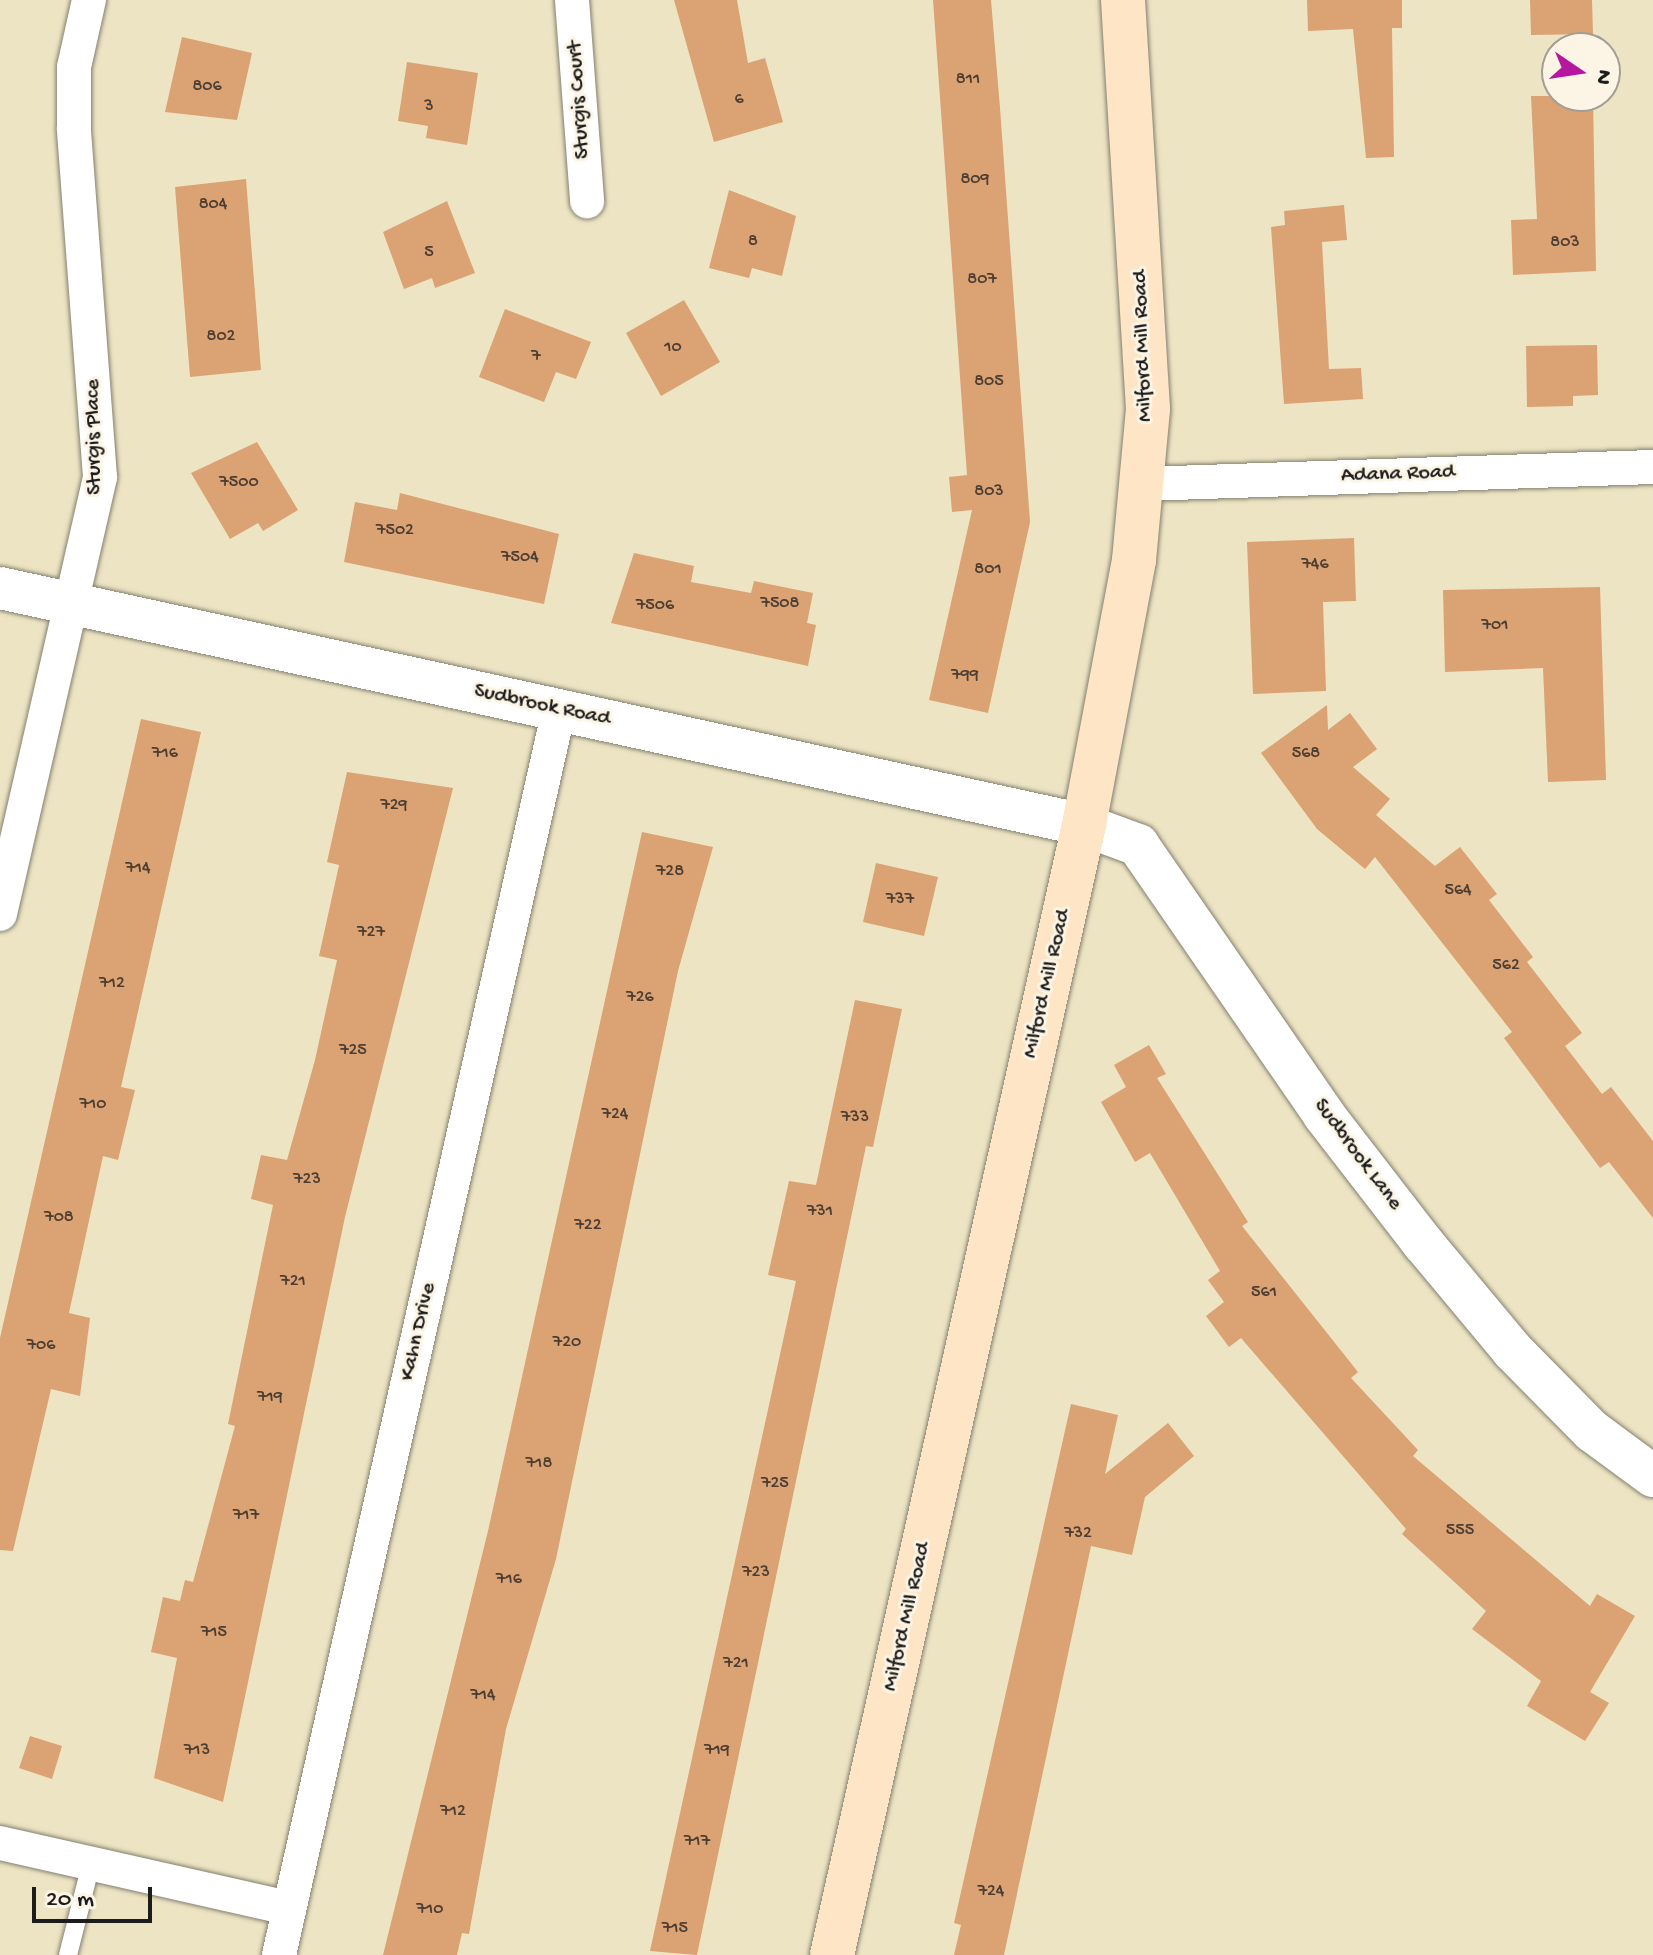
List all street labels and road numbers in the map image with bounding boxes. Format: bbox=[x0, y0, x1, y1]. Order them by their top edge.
street label: Sturgis Court bbox=[563, 40, 597, 160]
street label: Milford Mill Road bbox=[1128, 270, 1160, 422]
street label: Sturgis Place bbox=[81, 379, 109, 495]
street label: Adana Road bbox=[1341, 460, 1455, 490]
street label: Sudbrook Road bbox=[471, 679, 613, 733]
street label: Milford Mill Road bbox=[1018, 907, 1078, 1061]
street label: Sudbrook Lane bbox=[1307, 1094, 1407, 1216]
street label: Kahn Drive bbox=[395, 1280, 443, 1384]
street label: Milford Mill Road bbox=[878, 1540, 938, 1694]

